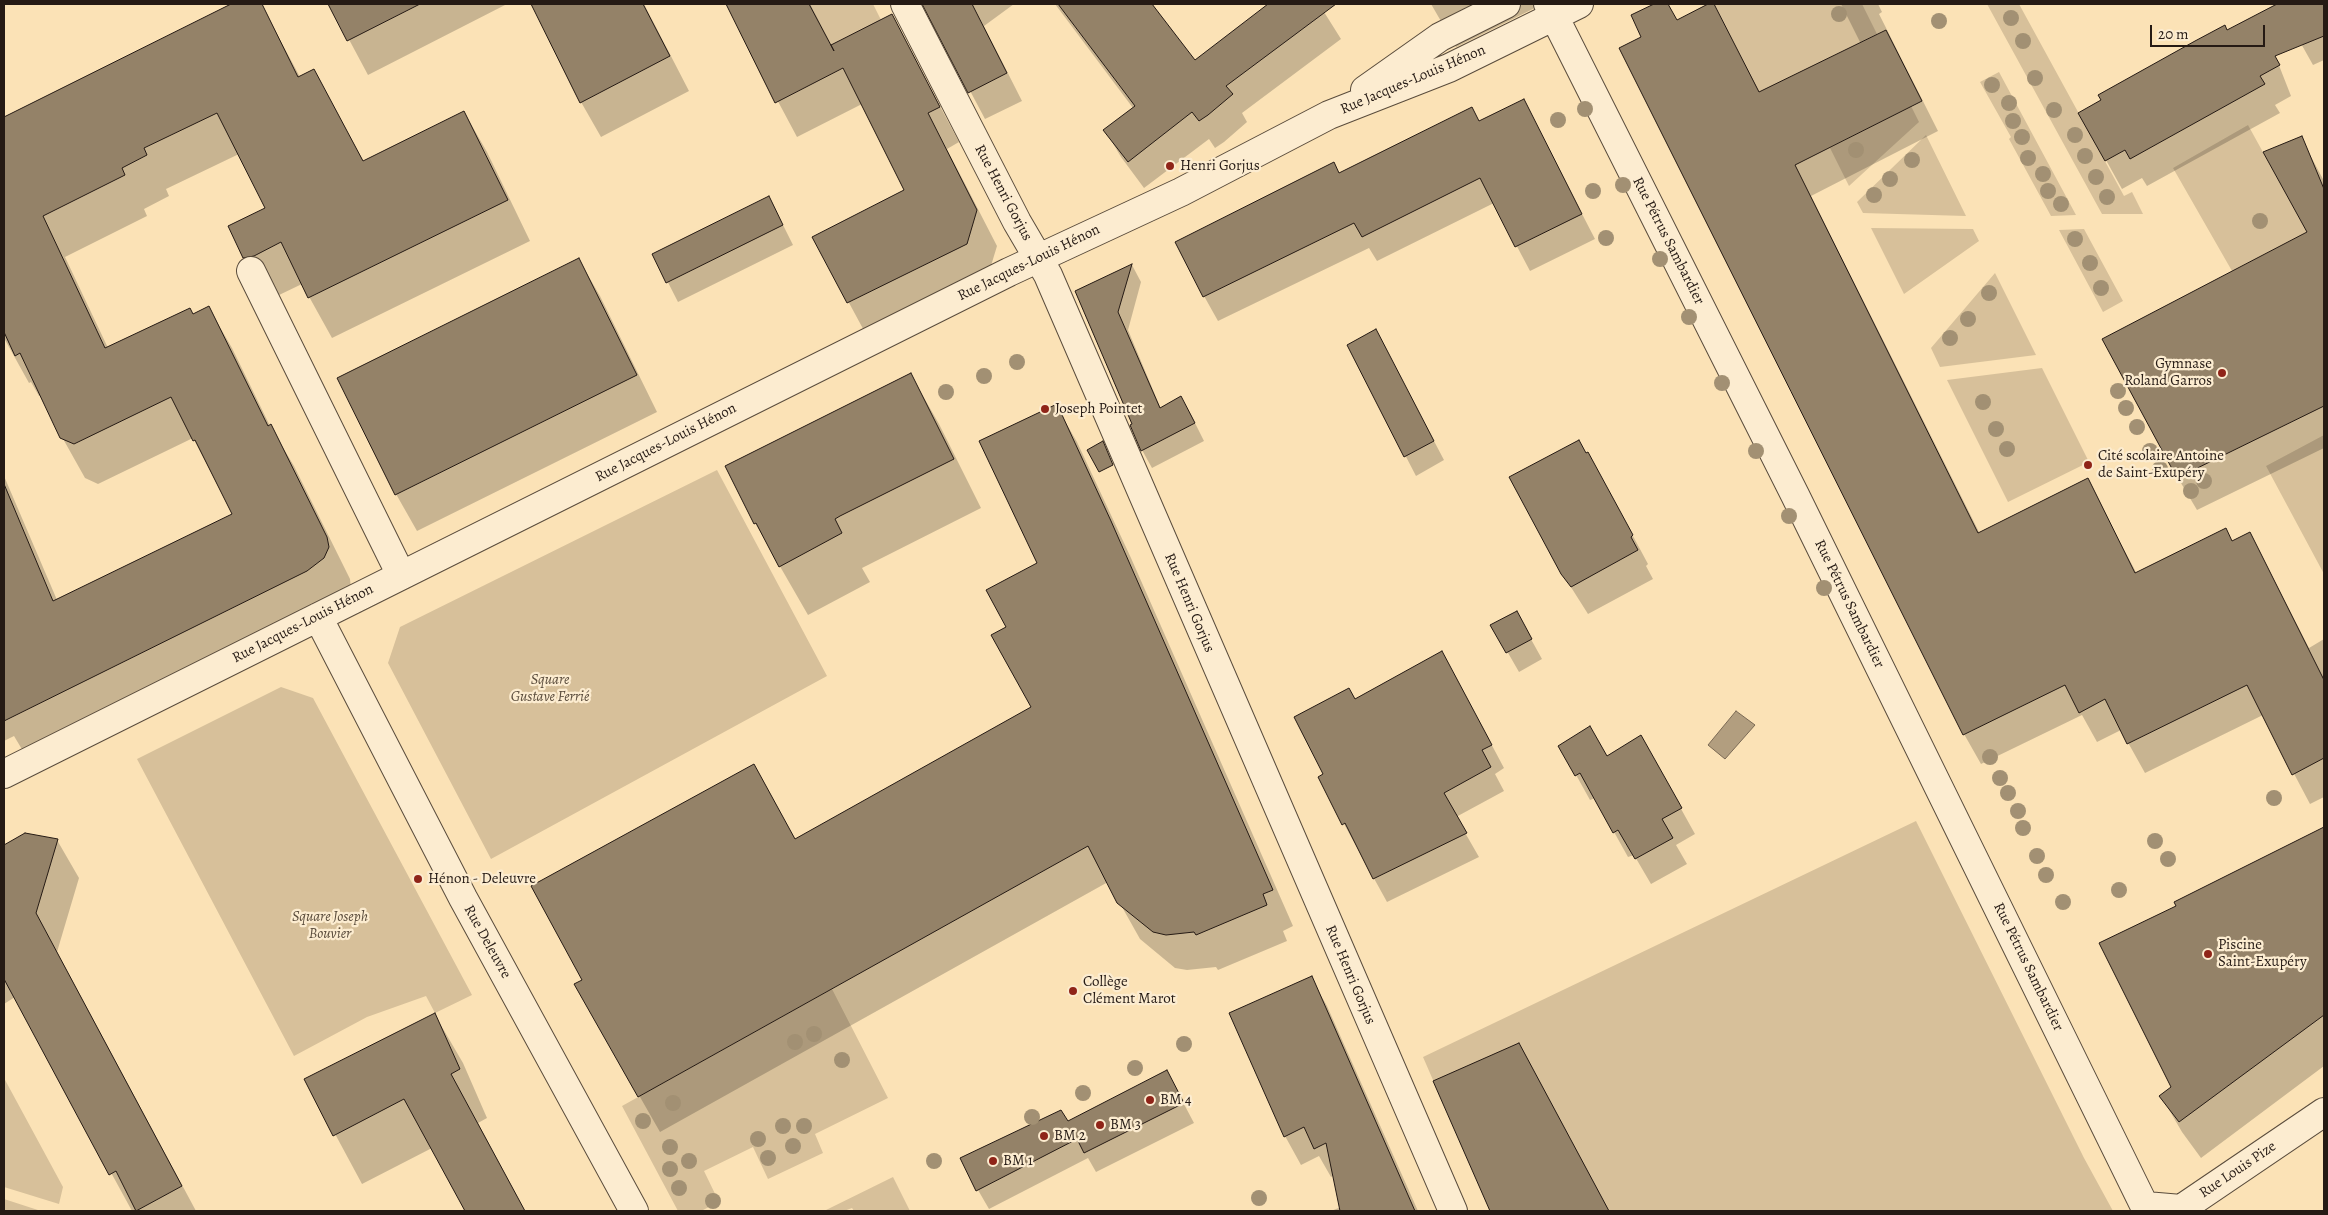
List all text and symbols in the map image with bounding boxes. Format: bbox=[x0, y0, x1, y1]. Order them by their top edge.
scale bar bbox=[2153, 15, 2268, 47]
text: 20 m bbox=[2158, 24, 2189, 44]
street label: Rue Jacques-Louis Hénon bbox=[1338, 41, 1488, 119]
street label: Rue Henri Gorjus bbox=[970, 142, 1036, 244]
place label: Henri Gorjus bbox=[1180, 157, 1260, 175]
marker: Henri Gorjus bbox=[1164, 160, 1176, 172]
street label: Rue Pétrus Sambardier bbox=[1628, 174, 1708, 308]
street label: Rue Jacques-Louis Hénon bbox=[955, 221, 1103, 305]
place label: Gymnase Roland Garros bbox=[2124, 355, 2212, 390]
marker: Gymnase Roland Garros bbox=[2216, 367, 2228, 379]
street label: Rue Jacques-Louis Hénon bbox=[592, 400, 740, 486]
place label: Joseph Pointet bbox=[1055, 400, 1143, 418]
marker: Joseph Pointet bbox=[1039, 403, 1051, 415]
place label: Cité scolaire Antoine de Saint-Exupéry bbox=[2098, 447, 2224, 482]
marker: Cité scolaire Antoine de Saint-Exupéry bbox=[2082, 459, 2094, 471]
street label: Rue Pétrus Sambardier bbox=[1810, 537, 1888, 671]
street label: Rue Henri Gorjus bbox=[1160, 551, 1218, 655]
street label: Rue Jacques-Louis Hénon bbox=[229, 581, 377, 667]
park label: Square Gustave Ferrié bbox=[511, 671, 589, 706]
place label: Hénon - Deleuvre bbox=[428, 870, 536, 888]
marker: Hénon - Deleuvre bbox=[412, 873, 424, 885]
street label: Rue Pétrus Sambardier bbox=[1989, 900, 2067, 1034]
street label: Rue Deleuvre bbox=[459, 902, 515, 982]
park label: Square Joseph Bouvier bbox=[292, 908, 368, 943]
street label: Rue Henri Gorjus bbox=[1321, 923, 1379, 1027]
place label: Piscine Saint-Exupéry bbox=[2218, 936, 2307, 971]
marker: Piscine Saint-Exupéry bbox=[2202, 948, 2214, 960]
place label: Collège Clément Marot bbox=[1083, 973, 1176, 1008]
marker: Collège Clément Marot bbox=[1067, 985, 1079, 997]
place label: BM 4 bbox=[1160, 1091, 1191, 1109]
marker: BM 4 bbox=[1144, 1094, 1156, 1106]
place label: BM 3 bbox=[1110, 1116, 1141, 1134]
marker: BM 3 bbox=[1094, 1119, 1106, 1131]
place label: BM 2 bbox=[1054, 1127, 1086, 1145]
marker: BM 2 bbox=[1038, 1130, 1050, 1142]
street label: Rue Louis Pize bbox=[2196, 1138, 2280, 1202]
place label: BM 1 bbox=[1003, 1152, 1033, 1170]
marker: BM 1 bbox=[987, 1155, 999, 1167]

